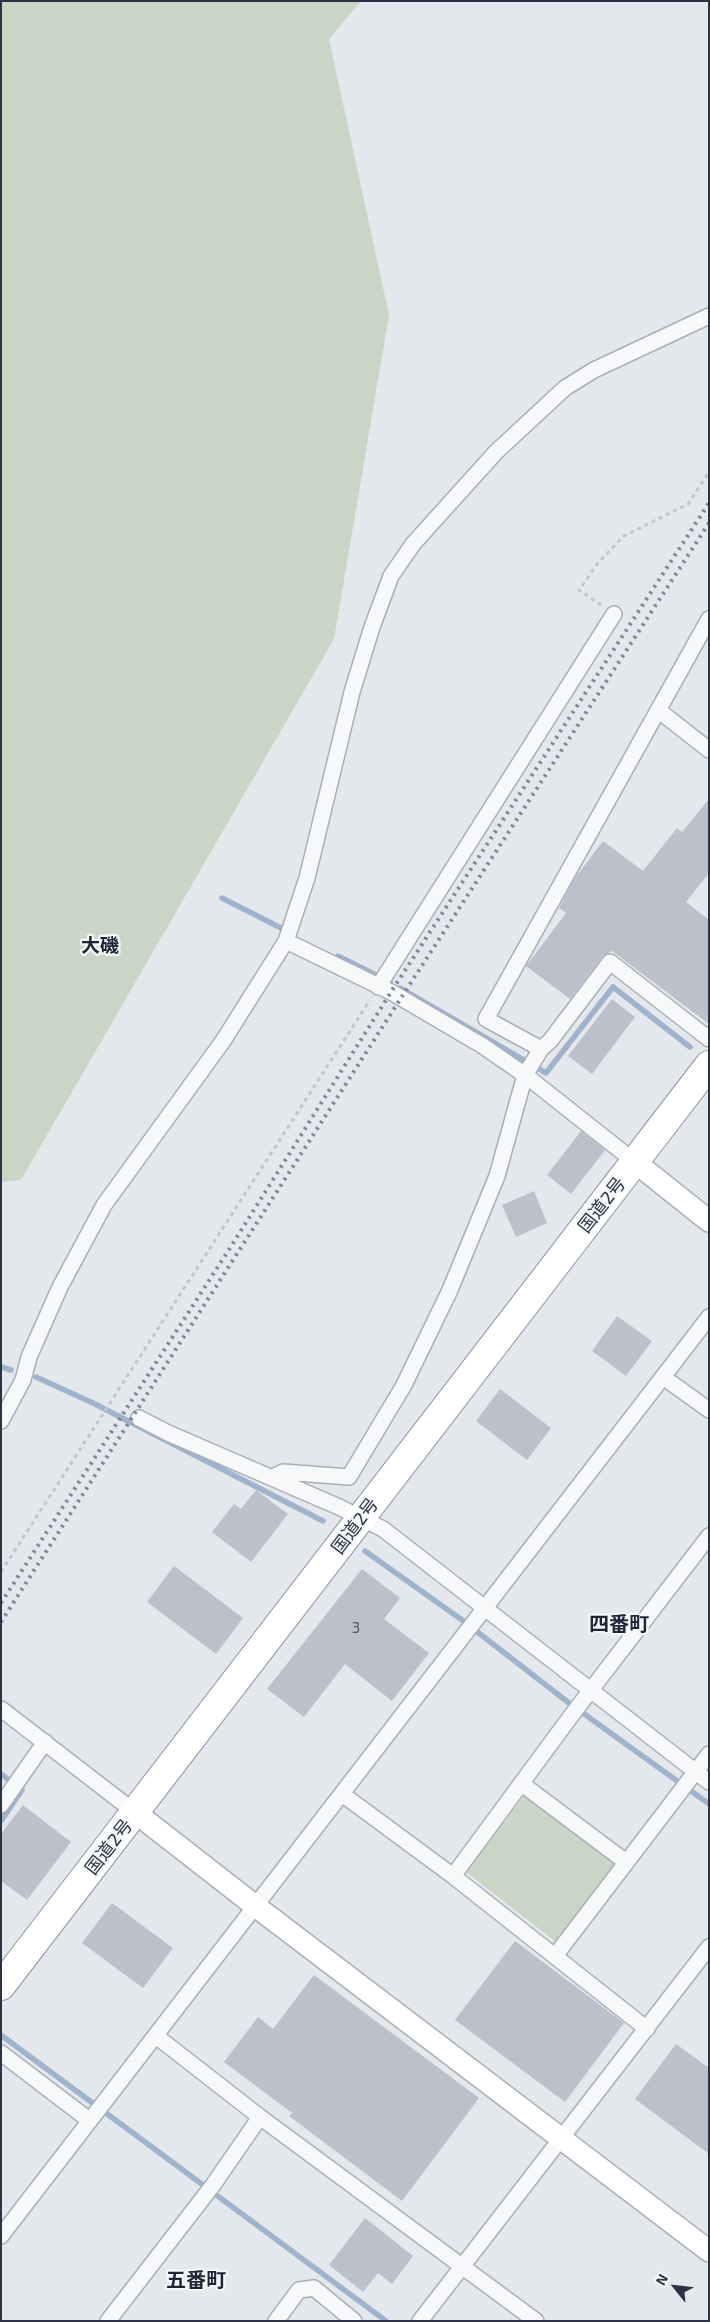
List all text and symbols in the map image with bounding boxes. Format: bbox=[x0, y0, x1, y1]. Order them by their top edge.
district label: 大磯 bbox=[81, 935, 119, 957]
street label: 国道2号 bbox=[574, 1173, 630, 1237]
street label: 国道2号 bbox=[327, 1494, 383, 1558]
district label: 四番町 bbox=[589, 1612, 649, 1636]
house number: 3 bbox=[352, 1619, 360, 1637]
street label: 国道2号 bbox=[81, 1815, 137, 1879]
north arrow bbox=[650, 2262, 700, 2312]
district label: 五番町 bbox=[166, 2268, 226, 2292]
text: N bbox=[652, 2271, 671, 2288]

